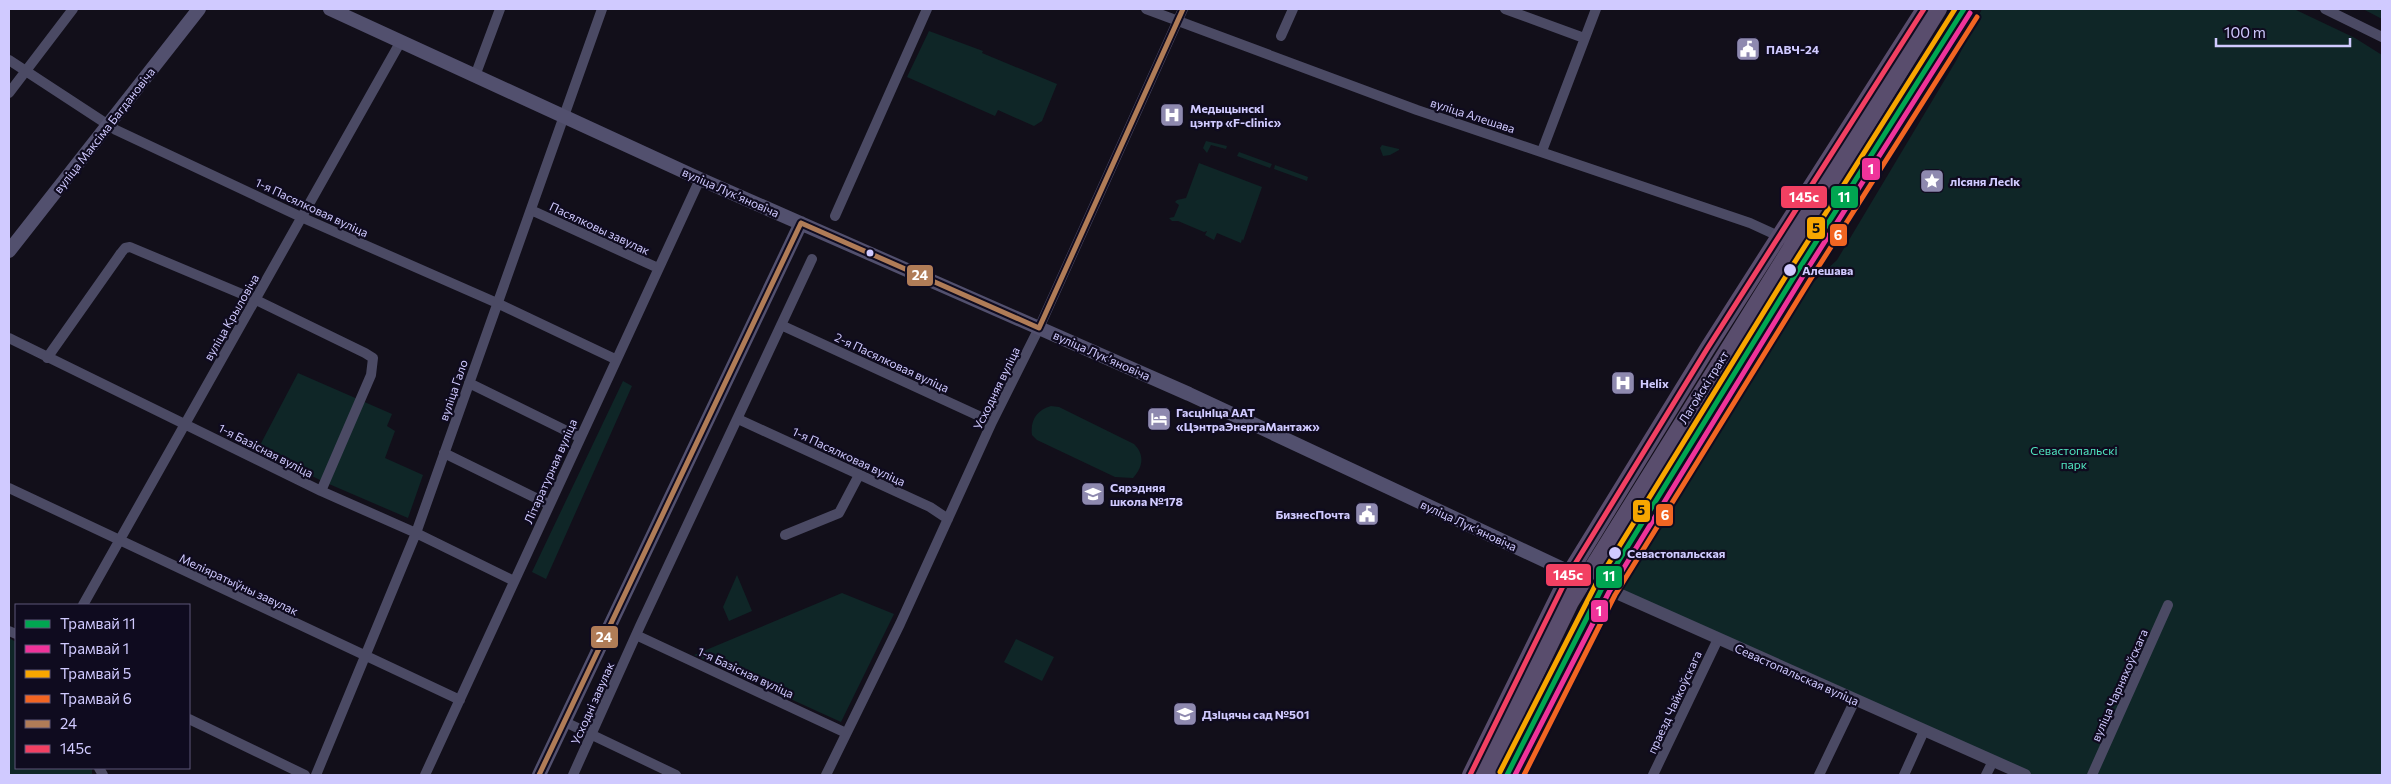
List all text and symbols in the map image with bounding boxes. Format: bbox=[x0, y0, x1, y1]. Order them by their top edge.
scale bar bbox=[2216, 15, 2350, 47]
text: 100 m bbox=[2224, 23, 2266, 41]
public building icon: ПАВЧ-24 bbox=[1735, 36, 1761, 62]
place label: ПАВЧ-24 bbox=[1766, 42, 1820, 56]
street label: вуліца Максіма Багдановіча bbox=[51, 64, 157, 196]
street label: вуліца Алешава bbox=[1429, 95, 1517, 135]
place label: Медыцынскі цэнтр «F-clinic» bbox=[1190, 101, 1282, 129]
hospital icon: Медыцынскі цэнтр «F-clinic» bbox=[1159, 102, 1185, 128]
line badge: 1 bbox=[1861, 157, 1881, 181]
text: 1 bbox=[1868, 160, 1874, 177]
street label: вуліца Лукʼяновіча bbox=[680, 164, 782, 220]
place icon: лісяня Лесік bbox=[1919, 168, 1945, 194]
place label: лісяня Лесік bbox=[1950, 174, 2020, 188]
street label: 1-я Пасялковая вуліца bbox=[253, 175, 371, 239]
line badge: 145с bbox=[1780, 185, 1828, 209]
line badge: 11 bbox=[1830, 185, 1859, 209]
text: 145с bbox=[1789, 188, 1819, 205]
text: 11 bbox=[1838, 188, 1850, 205]
street label: Пасялковы завулак bbox=[548, 199, 653, 258]
line badge: 5 bbox=[1806, 216, 1826, 240]
text: 5 bbox=[1812, 219, 1820, 236]
line badge: 6 bbox=[1829, 223, 1848, 247]
text: 6 bbox=[1834, 226, 1843, 243]
unlabelled marker bbox=[865, 248, 875, 258]
marker: Алешава bbox=[1782, 262, 1798, 278]
place label: Алешава bbox=[1802, 263, 1853, 277]
line badge: 24 bbox=[906, 264, 934, 287]
text: 24 bbox=[912, 266, 929, 283]
street label: вуліца Крыловіча bbox=[201, 271, 261, 363]
street label: вуліца Лукʼяновіча bbox=[1051, 327, 1153, 383]
street label: 2-я Пасялковая вуліца bbox=[833, 329, 951, 395]
street label: Усходняя вуліца bbox=[970, 344, 1022, 432]
street label: Лагойскі тракт bbox=[1675, 348, 1731, 426]
street label: вуліца Гало bbox=[436, 358, 470, 422]
hospital icon: Helix bbox=[1610, 370, 1636, 396]
place label: Helix bbox=[1640, 376, 1669, 390]
place label: Гасцініца ААТ «ЦэнтраЭнергаМантаж» bbox=[1176, 405, 1320, 433]
hotel icon: Гасцініца ААТ «ЦэнтраЭнергаМантаж» bbox=[1146, 406, 1172, 432]
street label: Літаратурная вуліца bbox=[521, 416, 579, 526]
street label: 1-я Базісная вуліца bbox=[216, 420, 316, 480]
street label: 1-я Пасялковая вуліца bbox=[790, 424, 908, 488]
park label: Севастопальскі парк bbox=[2030, 443, 2118, 471]
place label: Сярэдняя школа №178 bbox=[1110, 480, 1183, 508]
school or university icon: Сярэдняя школа №178 bbox=[1080, 481, 1106, 507]
street label: вуліца Лукʼяновіча bbox=[1419, 497, 1519, 553]
line badge: 5 bbox=[1632, 499, 1651, 523]
public building icon: БизнесПочта bbox=[1354, 501, 1380, 527]
text: 5 bbox=[1637, 501, 1645, 518]
line badge: 6 bbox=[1655, 503, 1674, 527]
text: 6 bbox=[1661, 506, 1670, 523]
place label: БизнесПочта bbox=[1275, 507, 1350, 521]
marker: Севастопальская bbox=[1607, 545, 1623, 561]
place label: Севастопальская bbox=[1627, 546, 1725, 560]
street label: Меліяратыўны завулак bbox=[177, 550, 301, 618]
line badge: 145с bbox=[1545, 563, 1592, 587]
line badge: 11 bbox=[1595, 565, 1623, 589]
text: 145с bbox=[1553, 566, 1583, 583]
text: 11 bbox=[1603, 567, 1615, 584]
line badge: 1 bbox=[1590, 599, 1609, 623]
text: 1 bbox=[1596, 602, 1602, 619]
legend bbox=[15, 604, 190, 769]
text: Трамвай 11 bbox=[60, 614, 136, 632]
line badge: 24 bbox=[590, 625, 619, 649]
street label: вуліца Чарняхоўскага bbox=[2088, 627, 2150, 743]
text: 24 bbox=[596, 628, 613, 645]
text: Трамвай 1 bbox=[60, 639, 129, 657]
street label: Севастопальская вуліца bbox=[1733, 640, 1861, 708]
street label: 1-я Базісная вуліца bbox=[696, 644, 796, 700]
street label: праезд Чайкоўскага bbox=[1644, 648, 1704, 756]
street label: Усходні завулак bbox=[567, 659, 617, 747]
text: Трамвай 5 bbox=[60, 664, 131, 682]
text: Трамвай 6 bbox=[60, 689, 132, 707]
school or university icon: Дзіцячы сад №501 bbox=[1172, 701, 1198, 727]
place label: Дзіцячы сад №501 bbox=[1202, 707, 1309, 721]
text: 24 bbox=[60, 714, 77, 732]
text: 145с bbox=[60, 739, 91, 757]

